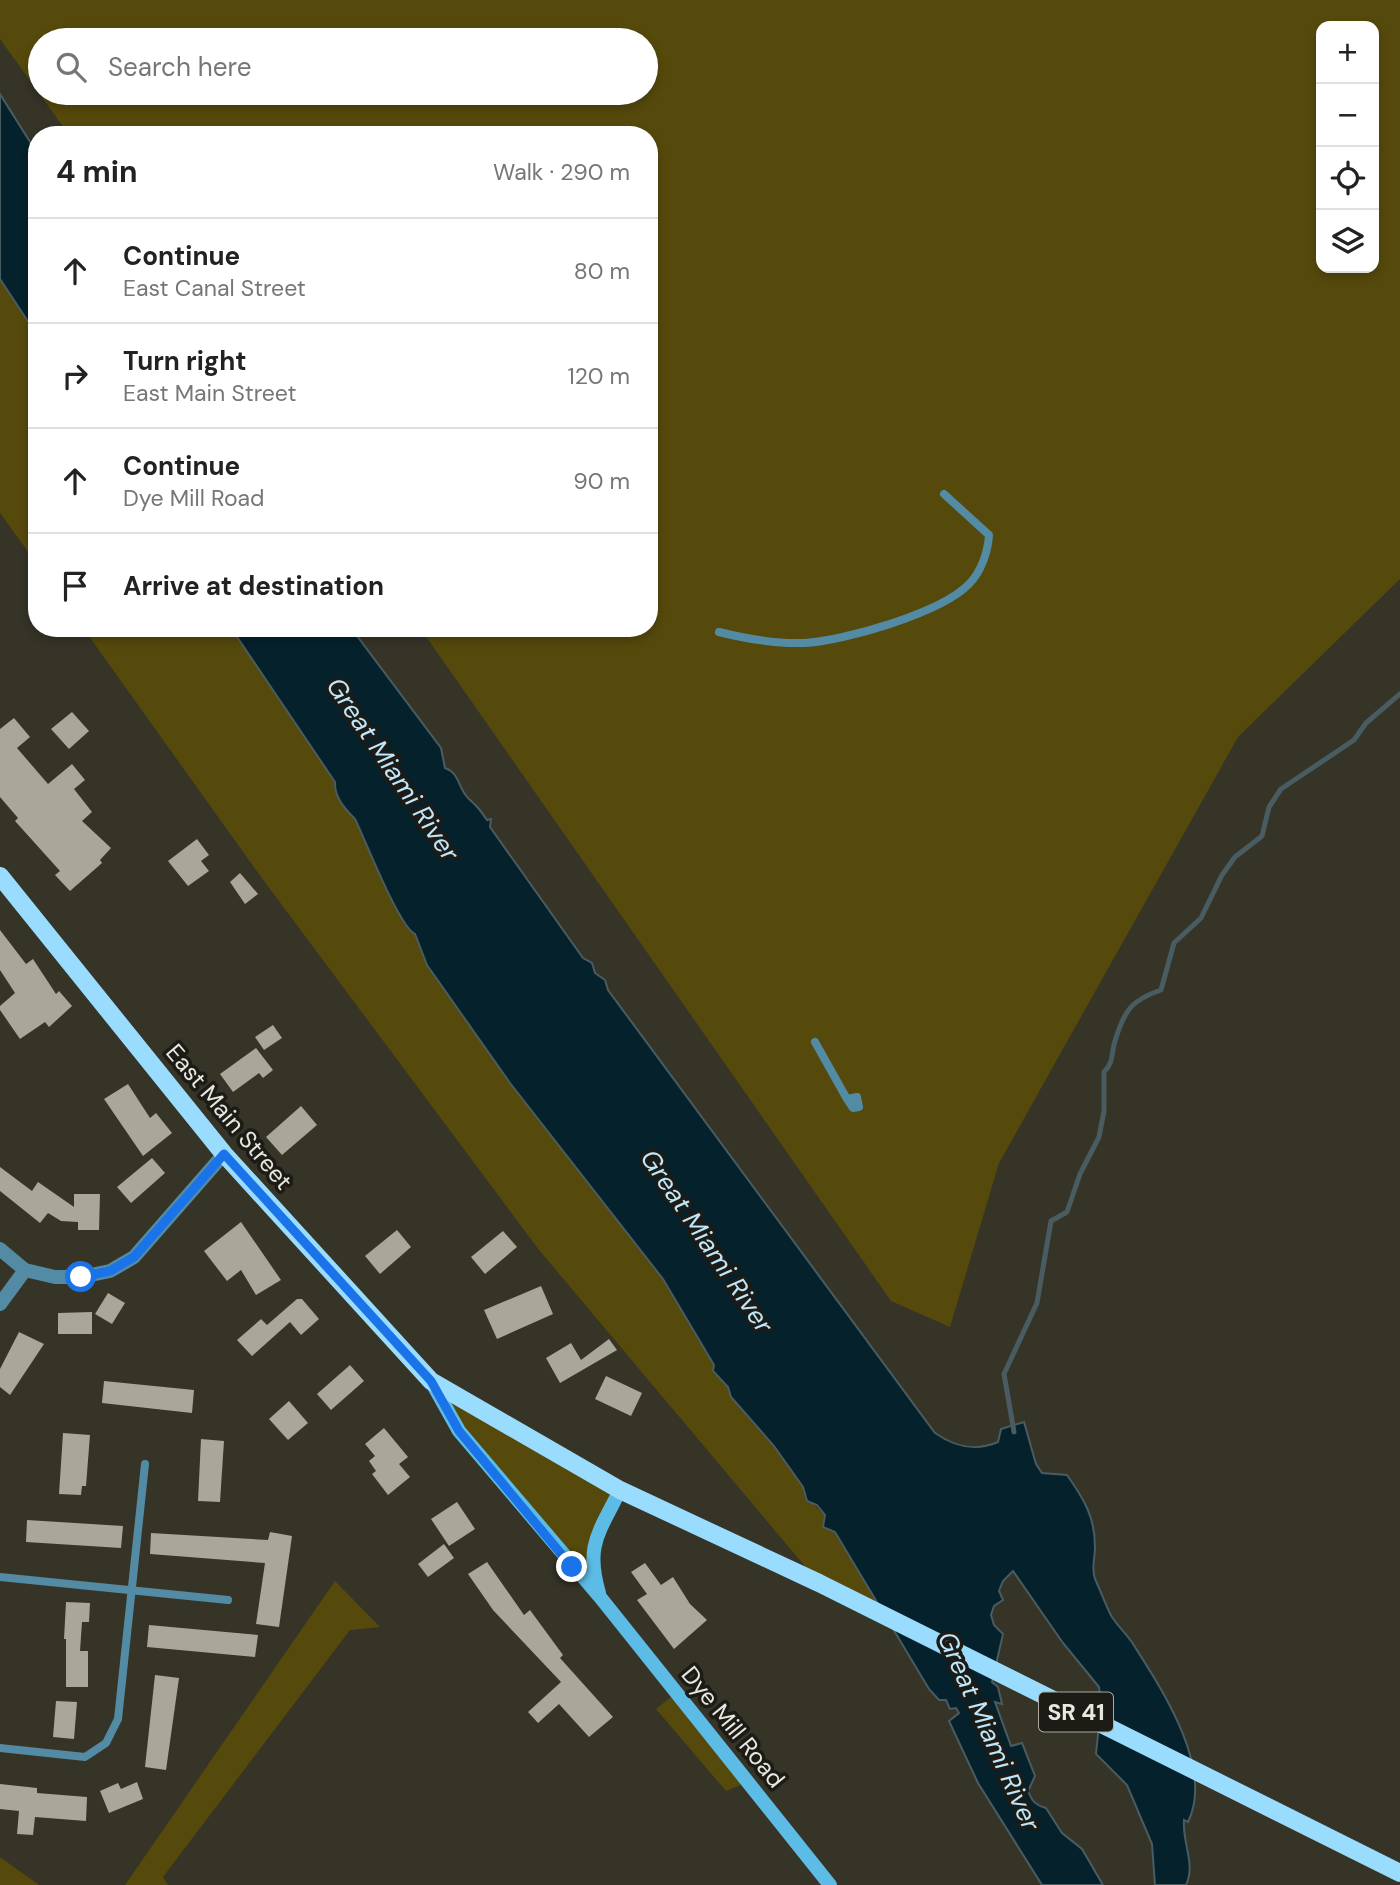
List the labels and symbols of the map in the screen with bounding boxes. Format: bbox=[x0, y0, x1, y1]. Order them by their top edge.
water label: Great Miami River bbox=[319, 671, 468, 869]
street label: East Main Street bbox=[159, 1037, 299, 1196]
water label: Great Miami River bbox=[633, 1143, 782, 1341]
route start bbox=[65, 1261, 96, 1292]
route end bbox=[556, 1551, 587, 1582]
water label: Great Miami River bbox=[930, 1626, 1049, 1837]
street label: Dye Mill Road bbox=[675, 1660, 792, 1794]
road number: SR 41 bbox=[1039, 1693, 1113, 1732]

